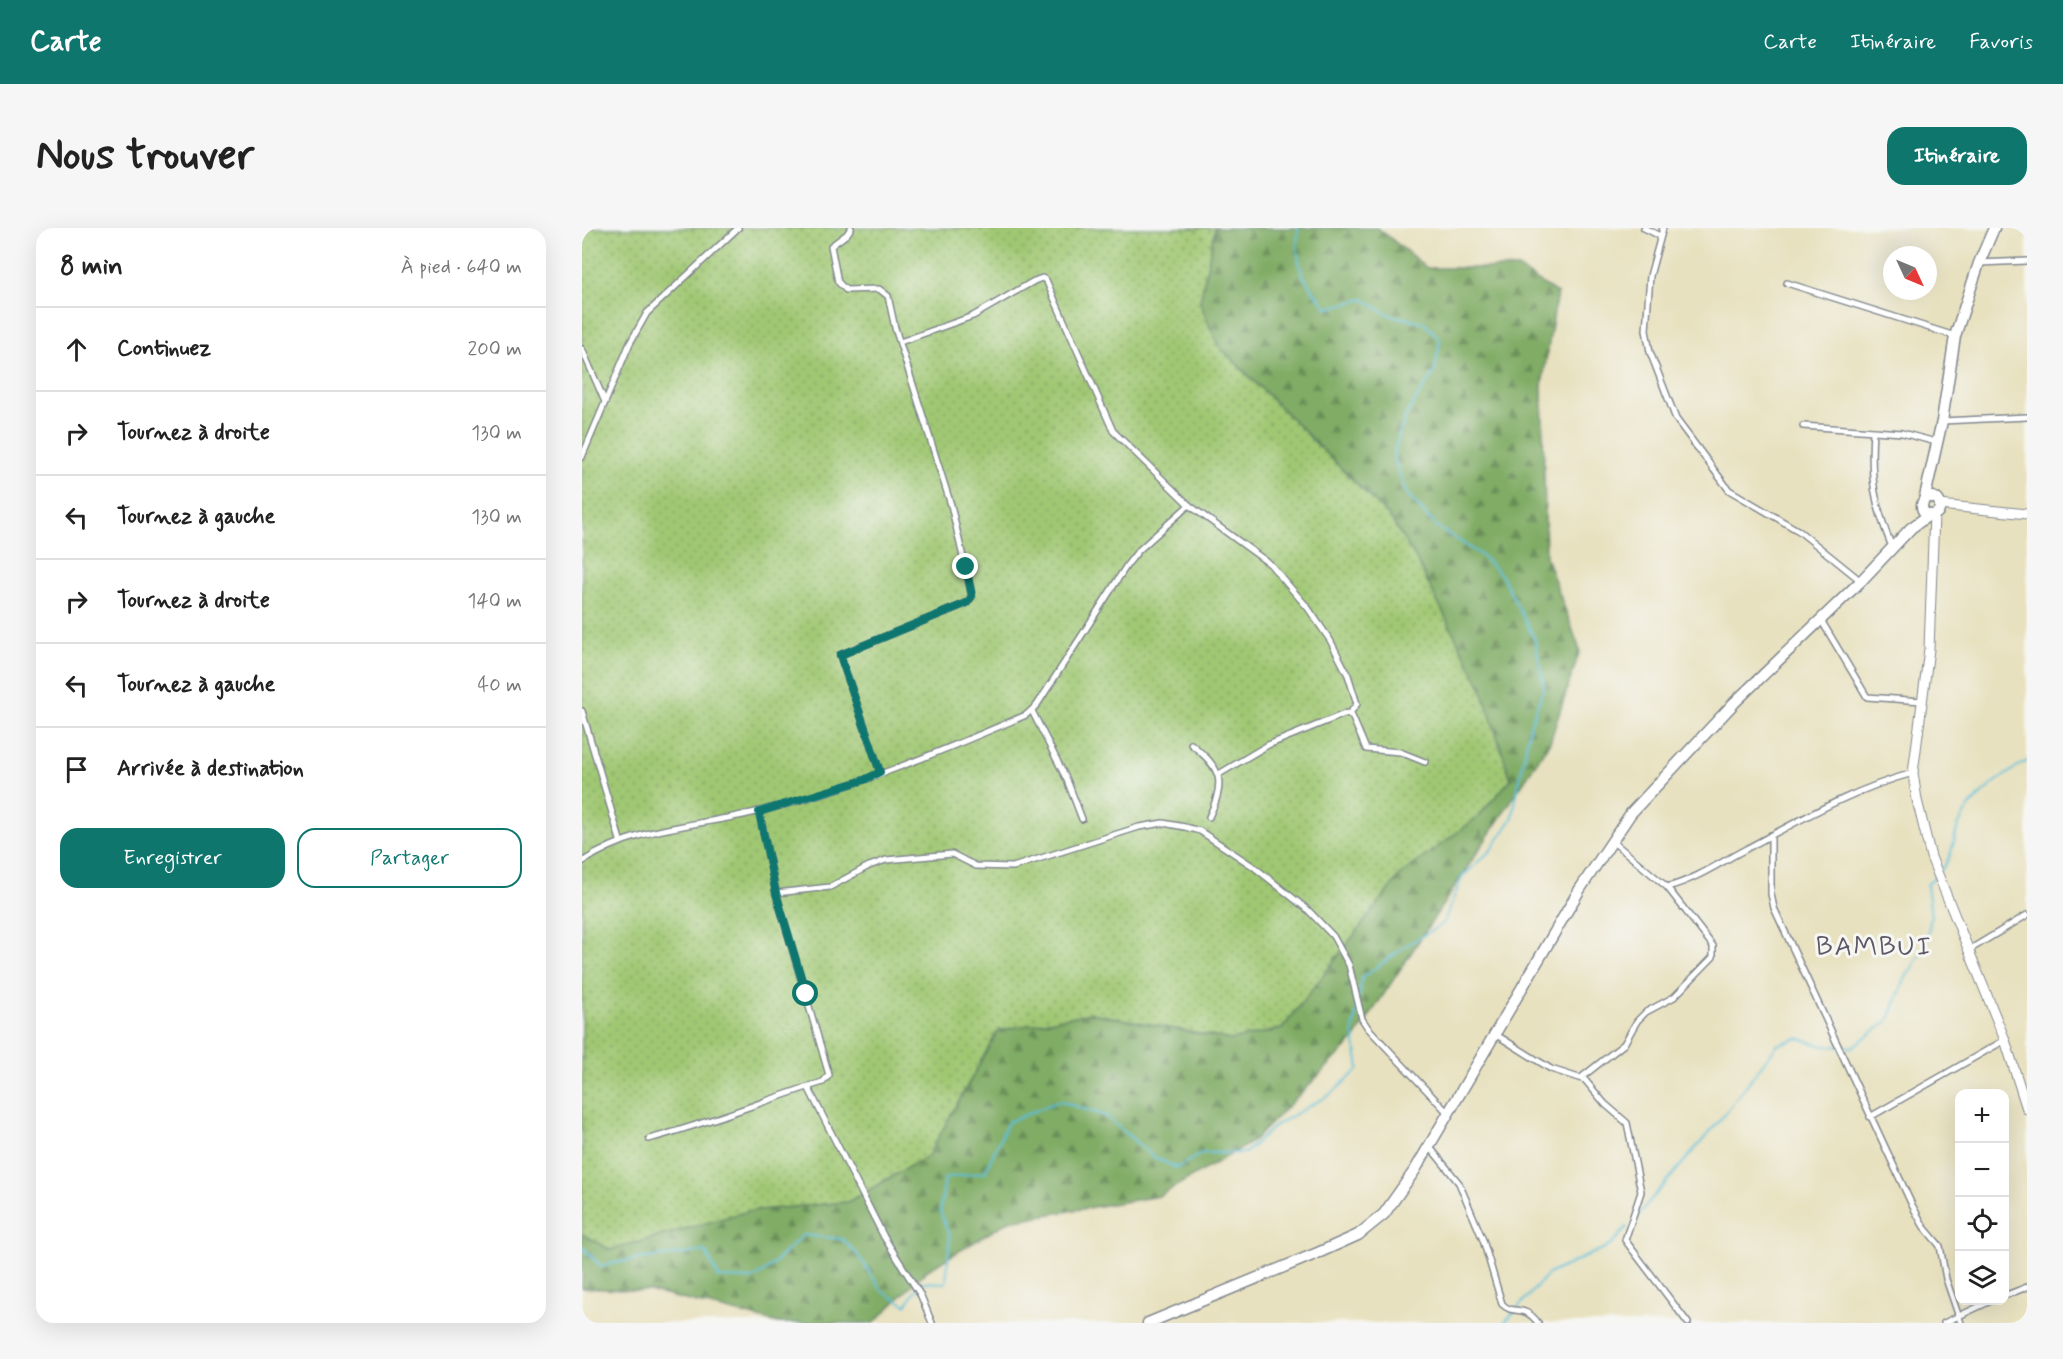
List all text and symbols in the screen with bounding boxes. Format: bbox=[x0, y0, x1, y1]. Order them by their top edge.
text: Carte bbox=[30, 24, 102, 61]
text: Carte bbox=[1763, 28, 1817, 56]
text: Itinéraire bbox=[1850, 28, 1936, 56]
text: Favoris bbox=[1969, 28, 2033, 56]
button: Itinéraire bbox=[1887, 127, 2027, 185]
text: Nous trouver bbox=[36, 129, 254, 184]
north arrow bbox=[1883, 246, 1937, 300]
text: 8 min bbox=[60, 250, 123, 284]
text: À pied · 640 m bbox=[401, 254, 522, 281]
icon: ahead bbox=[60, 333, 93, 366]
text: Continuez bbox=[117, 335, 211, 363]
text: 200 m bbox=[467, 336, 522, 363]
icon: right bbox=[60, 417, 93, 450]
text: Tournez à droite bbox=[117, 419, 270, 447]
text: 130 m bbox=[471, 420, 522, 447]
icon: left bbox=[60, 501, 93, 534]
text: Tournez à gauche bbox=[117, 503, 275, 531]
text: 130 m bbox=[471, 504, 522, 531]
route end bbox=[952, 553, 978, 579]
icon: right bbox=[60, 585, 93, 618]
text: Tournez à droite bbox=[117, 587, 270, 615]
text: 140 m bbox=[468, 588, 522, 615]
icon: left bbox=[60, 669, 93, 702]
text: Tournez à gauche bbox=[117, 671, 275, 699]
text: 40 m bbox=[478, 672, 522, 699]
icon: arrive bbox=[60, 753, 93, 786]
text: Arrivée à destination bbox=[117, 755, 304, 783]
button: Enregistrer bbox=[60, 828, 285, 888]
button: Partager bbox=[297, 828, 522, 888]
district label: BAMBUI bbox=[1816, 930, 1932, 965]
route start bbox=[792, 980, 818, 1006]
map controls bbox=[1955, 1089, 2009, 1305]
button: + bbox=[1955, 1089, 2009, 1143]
button: − bbox=[1955, 1143, 2009, 1197]
button: locate bbox=[1955, 1197, 2009, 1251]
button: layers bbox=[1955, 1251, 2009, 1305]

